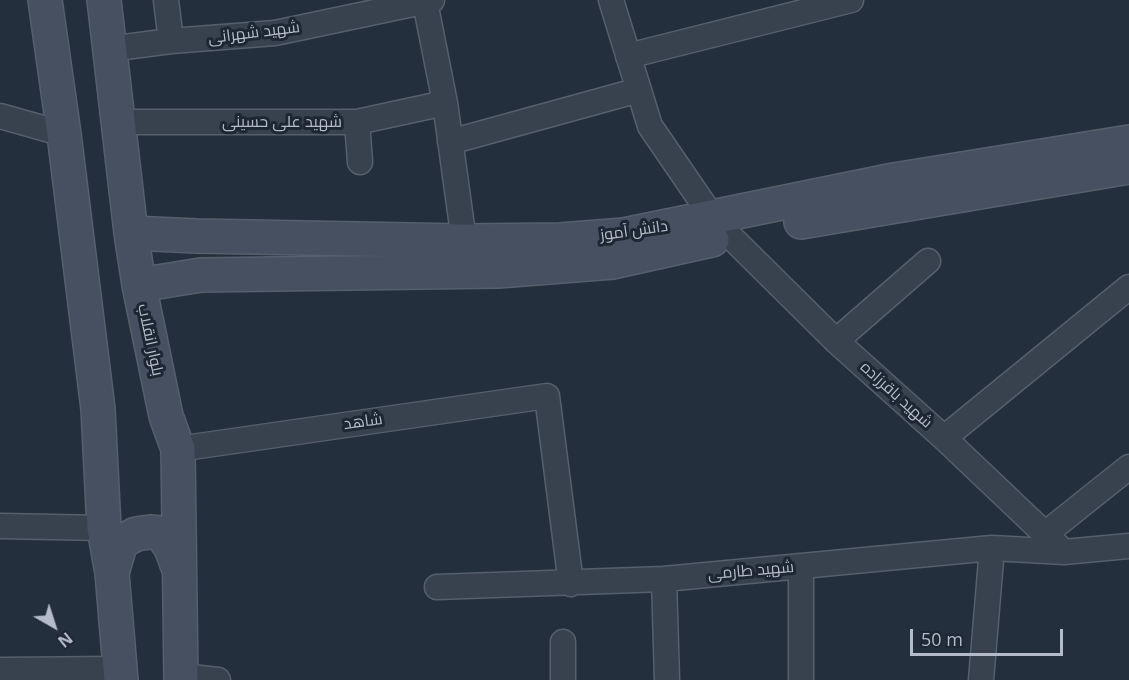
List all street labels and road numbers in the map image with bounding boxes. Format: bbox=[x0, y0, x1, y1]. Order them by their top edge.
street label: شهید شهرانی bbox=[207, 18, 301, 48]
street label: شهید علی حسینی bbox=[222, 112, 342, 132]
street label: دانش آموز bbox=[599, 217, 669, 245]
street label: بلوار انقلاب bbox=[133, 302, 167, 378]
street label: شهید باقرزاده bbox=[856, 358, 936, 432]
street label: شاهد bbox=[342, 410, 384, 434]
street label: شهید طارمی bbox=[707, 558, 795, 584]

